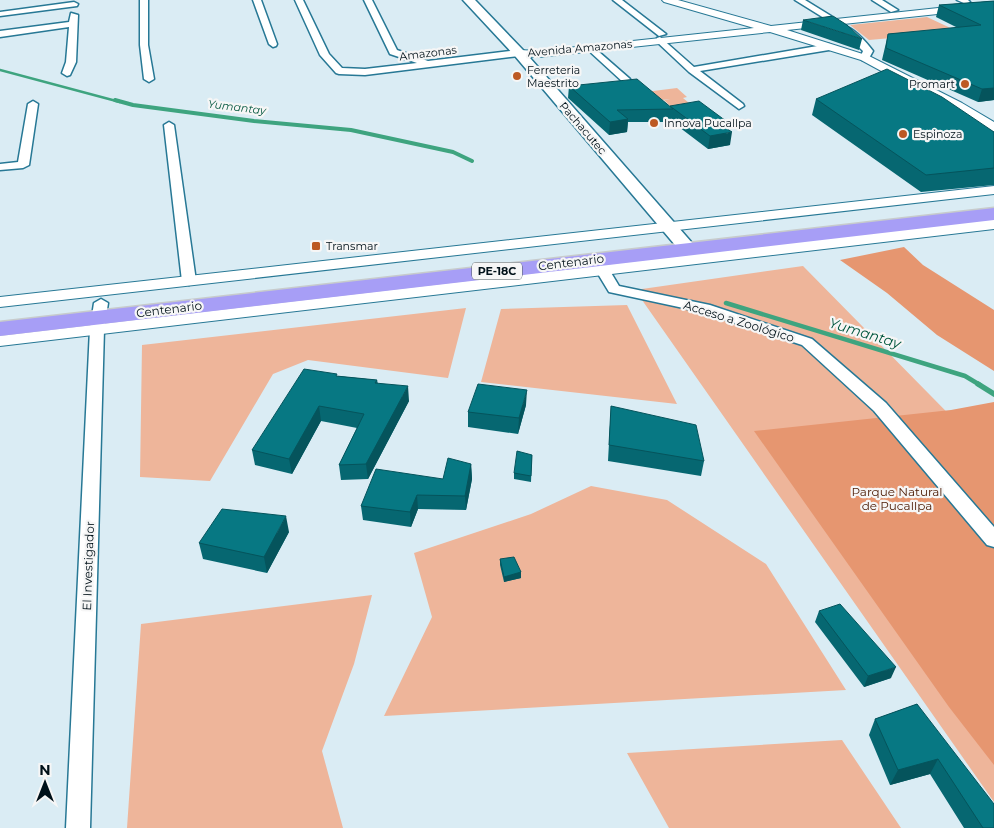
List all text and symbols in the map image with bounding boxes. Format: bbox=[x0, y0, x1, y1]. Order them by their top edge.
street label: Avenida Amazonas bbox=[527, 36, 634, 60]
street label: Amazonas bbox=[398, 42, 458, 63]
place label: Ferreteria Maestrito bbox=[527, 63, 580, 90]
marker: Ferreteria Maestrito bbox=[511, 70, 523, 82]
place label: Promart bbox=[909, 77, 956, 91]
marker: Promart bbox=[959, 78, 971, 90]
water label: Yumantay bbox=[207, 96, 268, 118]
street label: Pachacutec bbox=[556, 99, 610, 157]
place label: Innova Pucallpa bbox=[664, 116, 752, 130]
marker: Innova Pucallpa bbox=[648, 117, 660, 129]
place label: Espinoza bbox=[913, 127, 962, 141]
marker: Espinoza bbox=[897, 128, 909, 140]
place label: Transmar bbox=[326, 239, 378, 253]
marker: Transmar bbox=[310, 240, 322, 252]
street label: Centenario bbox=[537, 251, 605, 273]
road number: PE-18C bbox=[472, 262, 522, 280]
street label: Acceso a Zoológico bbox=[682, 297, 796, 345]
street label: Centenario bbox=[135, 298, 203, 320]
water label: Yumantay bbox=[827, 314, 905, 353]
park label: Parque Natural de Pucallpa bbox=[851, 484, 943, 513]
street label: El Investigador bbox=[79, 521, 97, 611]
north arrow bbox=[20, 758, 70, 808]
text: N bbox=[39, 761, 51, 779]

